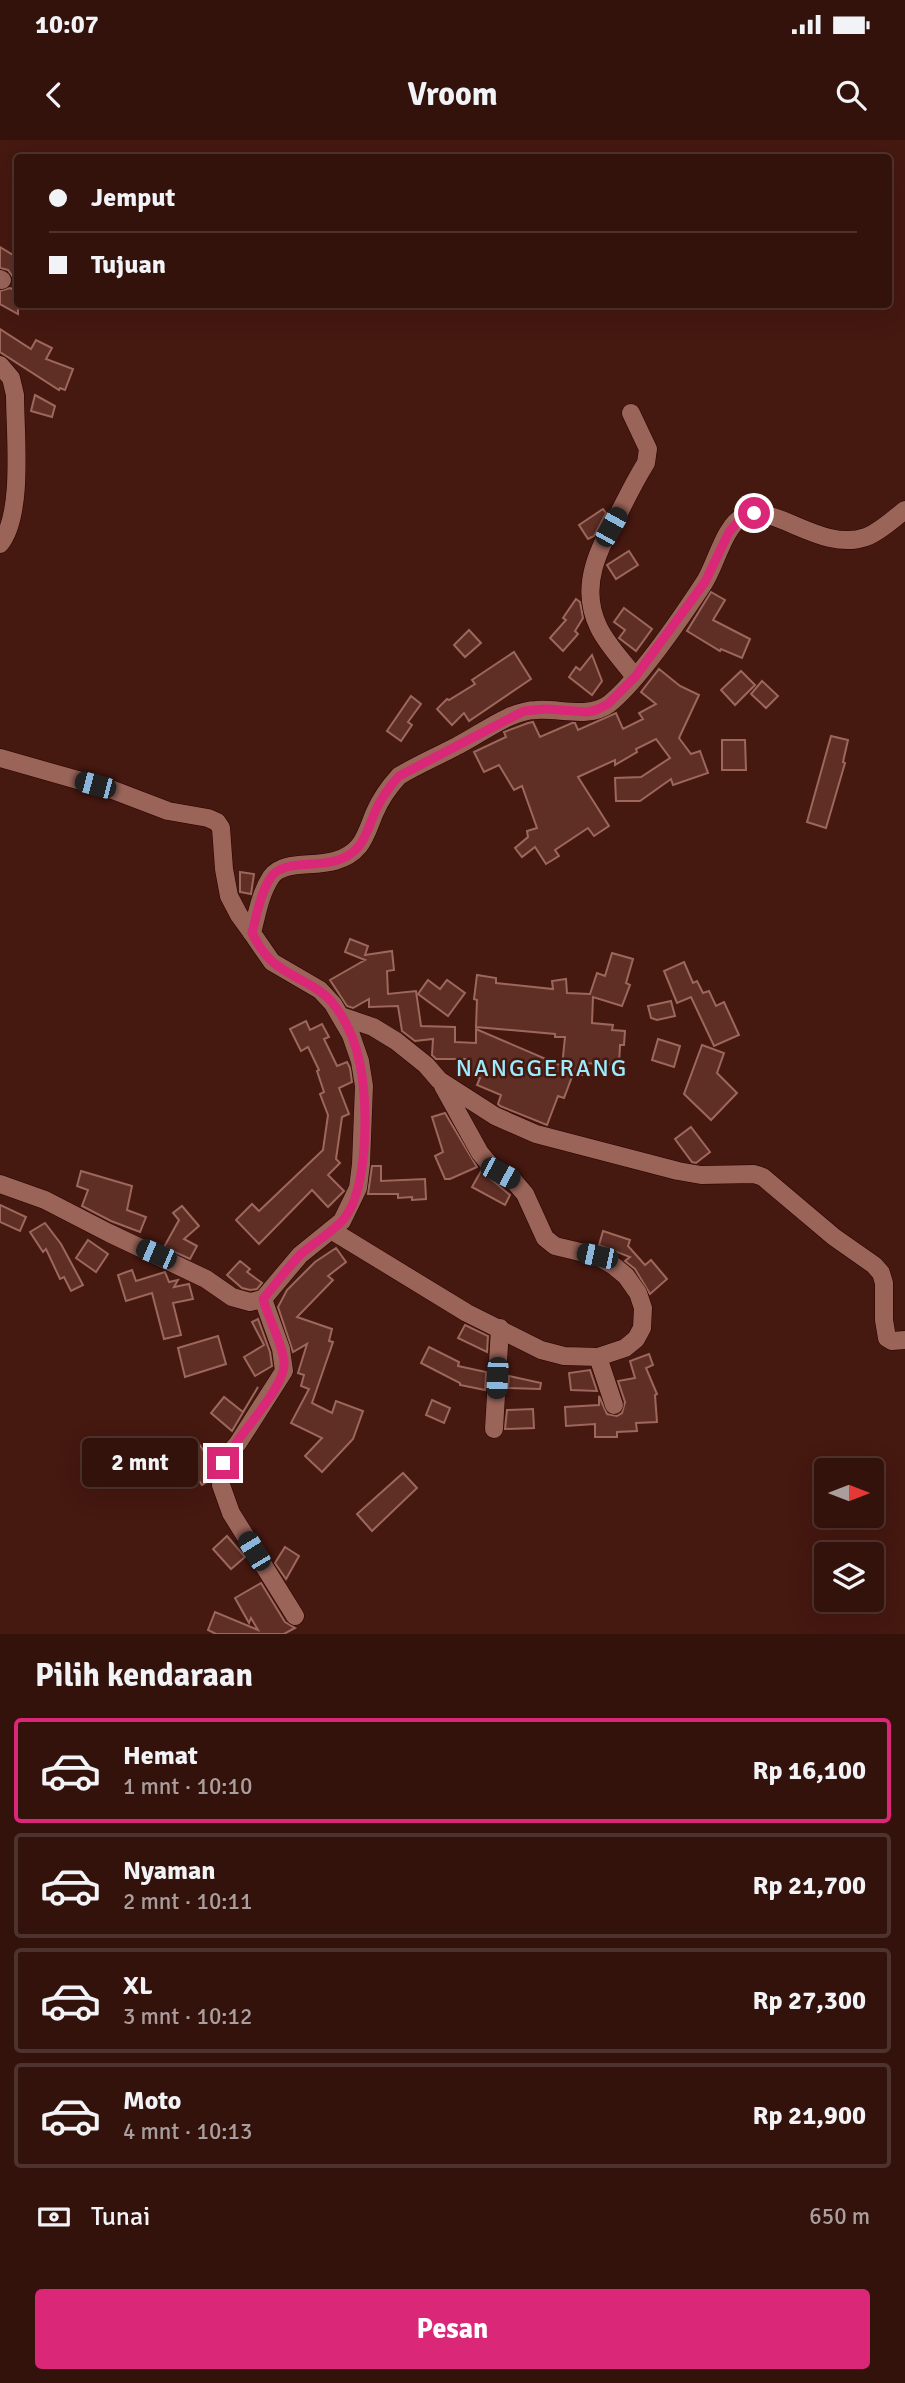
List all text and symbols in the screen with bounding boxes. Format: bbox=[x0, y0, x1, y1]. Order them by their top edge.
text: 10:07 bbox=[35, 9, 99, 41]
text: Vroom bbox=[407, 75, 498, 114]
icon: back bbox=[35, 76, 73, 114]
icon: search bbox=[832, 76, 870, 114]
text: Jemput bbox=[91, 182, 175, 214]
text: Tujuan bbox=[91, 249, 166, 281]
route start bbox=[738, 497, 770, 529]
car bbox=[592, 504, 631, 550]
car bbox=[72, 769, 119, 801]
district label: NANGGERANG bbox=[456, 1053, 628, 1083]
car bbox=[477, 1154, 524, 1192]
car bbox=[133, 1236, 180, 1272]
car bbox=[575, 1241, 620, 1271]
car bbox=[486, 1356, 509, 1400]
callout: 2 mnt bbox=[83, 1438, 198, 1488]
route end bbox=[207, 1447, 239, 1479]
text: 2 mnt bbox=[111, 1448, 169, 1477]
north arrow bbox=[814, 1458, 884, 1528]
map controls bbox=[814, 1458, 884, 1612]
car bbox=[235, 1528, 274, 1574]
button: layers bbox=[814, 1542, 884, 1612]
text: Pilih kendaraan bbox=[35, 1656, 253, 1695]
icon: car bbox=[39, 1739, 102, 1802]
text: Hemat bbox=[123, 1740, 198, 1772]
text: Rp 16,100 bbox=[752, 1755, 866, 1787]
text: 1 mnt · 10:10 bbox=[123, 1772, 252, 1801]
icon: car bbox=[39, 1854, 102, 1917]
text: Nyaman bbox=[123, 1855, 216, 1887]
text: Rp 21,700 bbox=[752, 1870, 866, 1902]
text: 2 mnt · 10:11 bbox=[123, 1887, 252, 1916]
icon: car bbox=[39, 1969, 102, 2032]
text: XL bbox=[123, 1970, 153, 2002]
text: Rp 27,300 bbox=[752, 1985, 866, 2017]
text: 3 mnt · 10:12 bbox=[123, 2002, 252, 2031]
icon: car bbox=[39, 2084, 102, 2147]
text: Moto bbox=[123, 2085, 181, 2117]
text: Rp 21,900 bbox=[752, 2100, 866, 2132]
text: 4 mnt · 10:13 bbox=[123, 2117, 252, 2146]
icon: cash bbox=[35, 2198, 73, 2236]
text: Tunai bbox=[91, 2201, 150, 2233]
text: 650 m bbox=[809, 2202, 870, 2231]
button: Pesan bbox=[35, 2289, 870, 2369]

